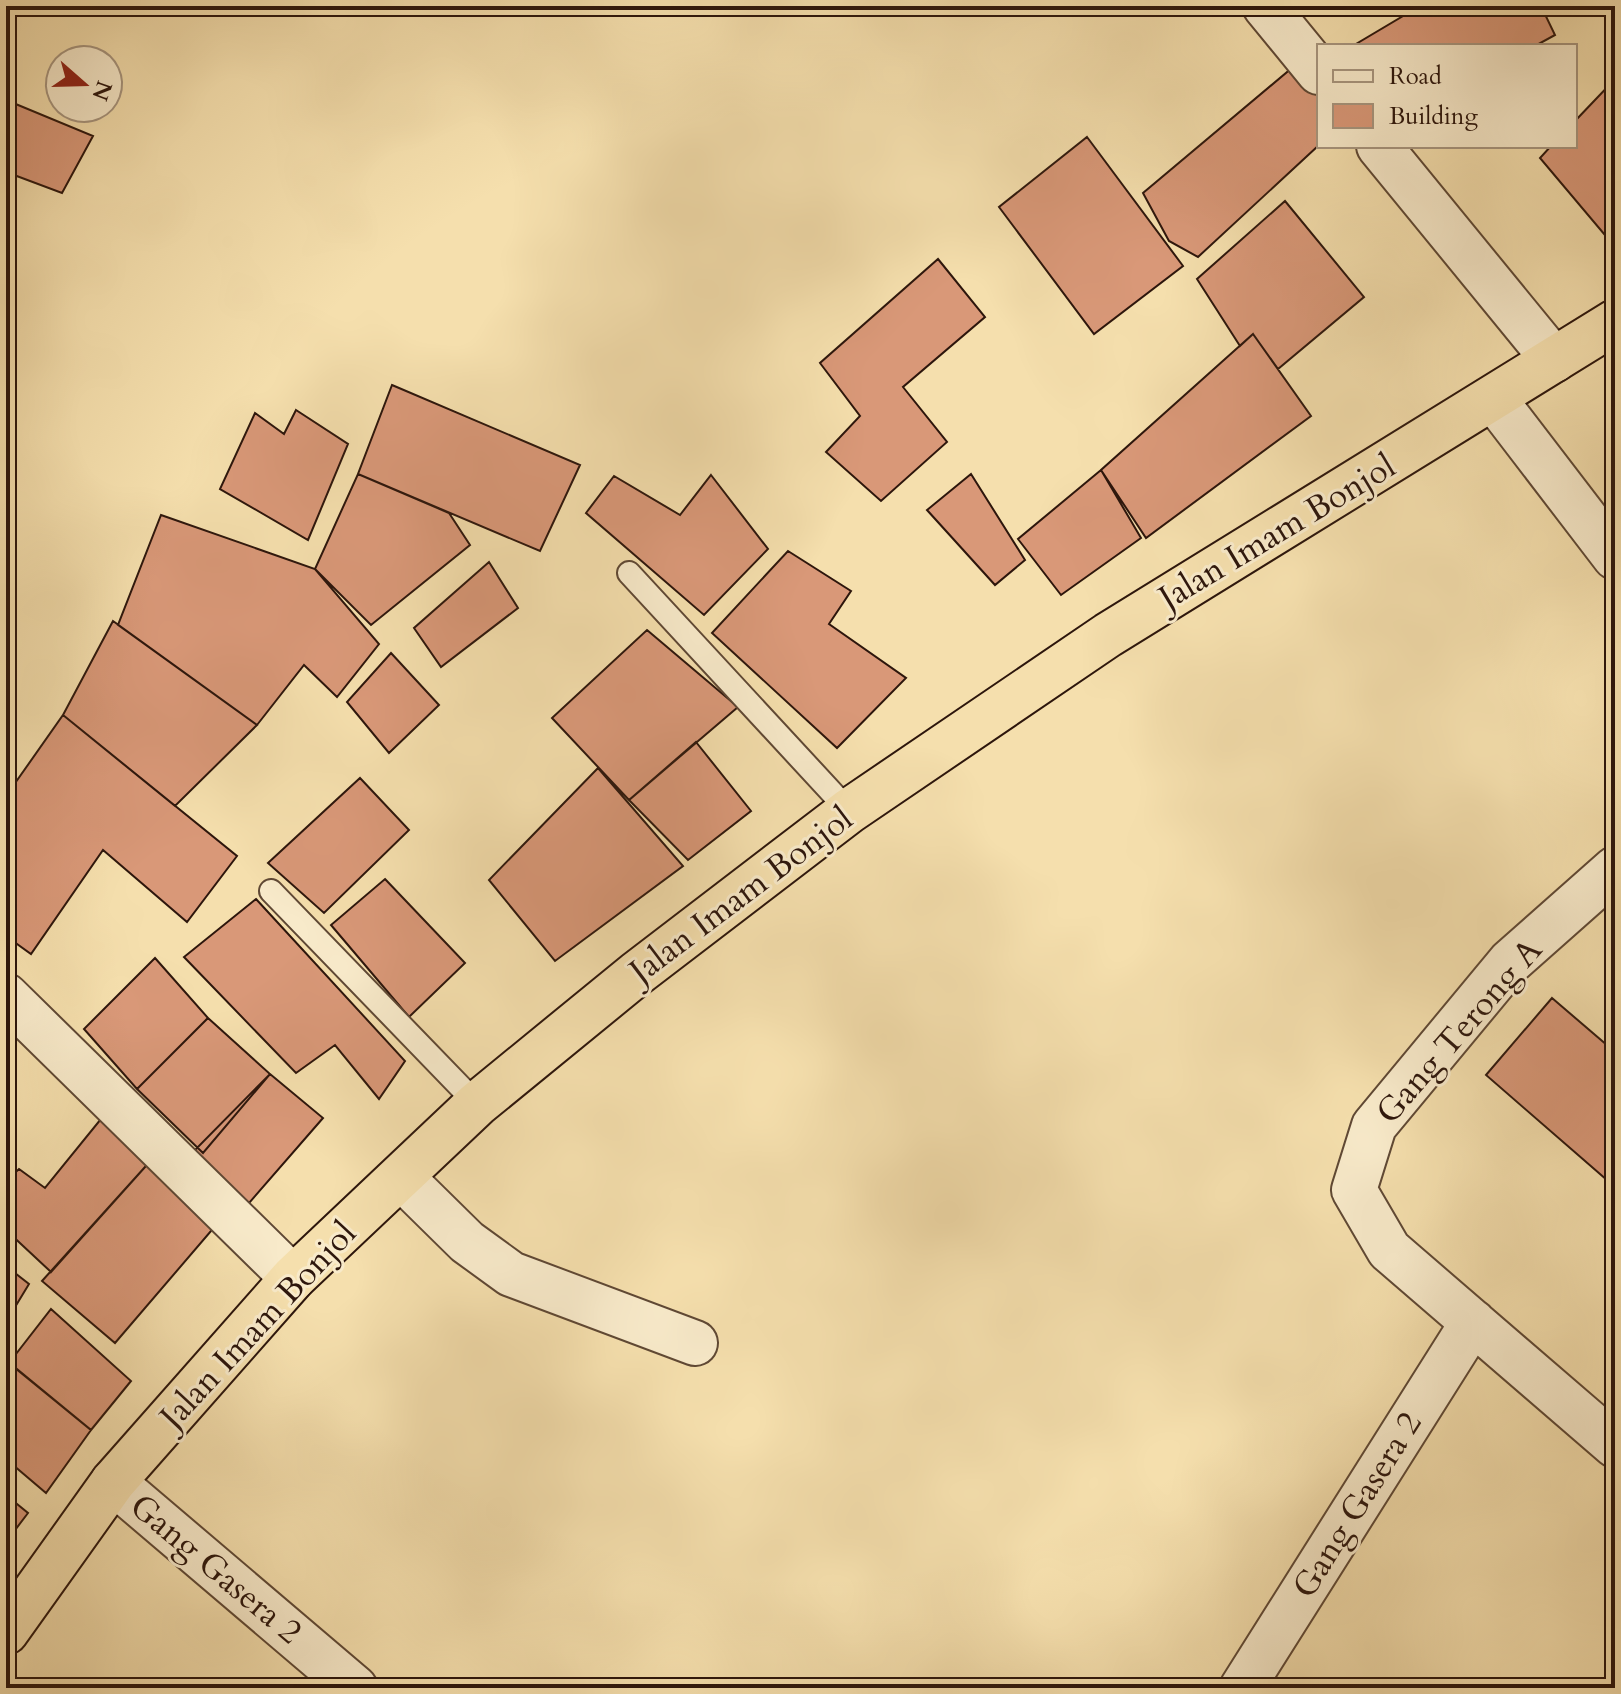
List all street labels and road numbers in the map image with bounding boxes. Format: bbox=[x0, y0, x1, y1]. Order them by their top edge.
street label: Jalan Imam Bonjol bbox=[1146, 443, 1404, 623]
street label: Jalan Imam Bonjol bbox=[616, 796, 862, 997]
street label: Gang Terong A bbox=[1366, 928, 1553, 1134]
street label: Jalan Imam Bonjol bbox=[146, 1211, 367, 1442]
street label: Gang Gasera 2 bbox=[1282, 1403, 1432, 1607]
street label: Gang Gasera 2 bbox=[120, 1484, 312, 1654]

